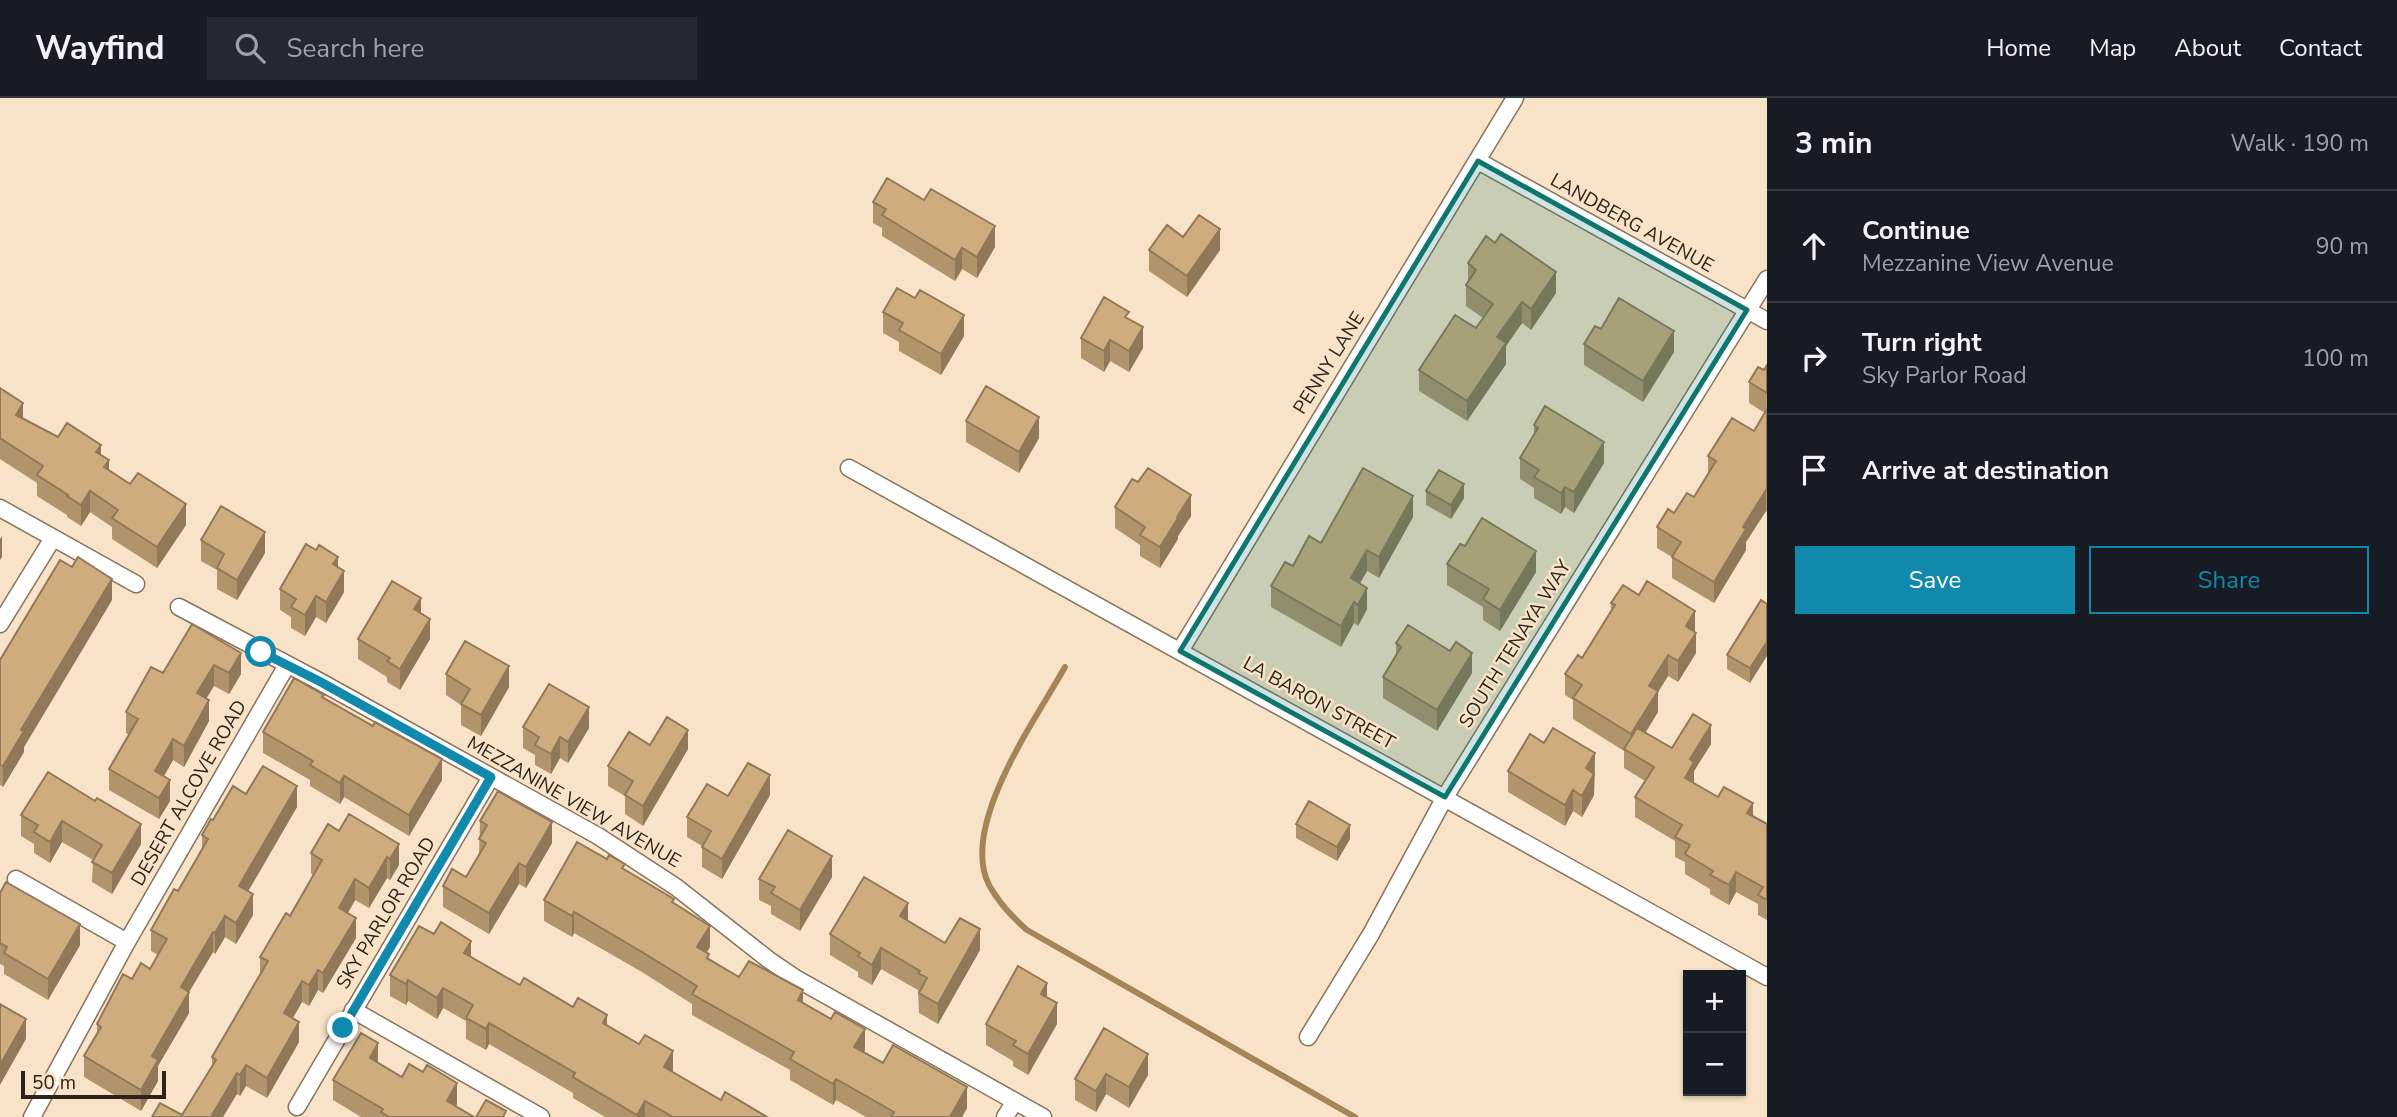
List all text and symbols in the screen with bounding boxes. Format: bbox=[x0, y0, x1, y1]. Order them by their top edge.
search box bbox=[207, 17, 697, 80]
text: Wayfind bbox=[35, 26, 165, 71]
icon: search bbox=[231, 29, 269, 67]
text: Search here bbox=[287, 31, 424, 66]
text: Home bbox=[1986, 32, 2051, 64]
text: Map bbox=[2089, 32, 2136, 64]
text: About bbox=[2174, 32, 2241, 64]
text: Contact bbox=[2279, 32, 2362, 64]
text: 3 min bbox=[1795, 123, 1873, 164]
text: Walk · 190 m bbox=[2230, 128, 2369, 159]
street label: LANDBERG AVENUE bbox=[1546, 167, 1718, 279]
text: Continue bbox=[1862, 213, 1970, 248]
icon: ahead bbox=[1795, 227, 1833, 265]
text: 90 m bbox=[2316, 231, 2369, 262]
text: Mezzanine View Avenue bbox=[1862, 248, 2114, 279]
street label: PENNY LANE bbox=[1287, 307, 1371, 419]
text: Turn right bbox=[1862, 325, 1981, 360]
icon: right bbox=[1795, 339, 1833, 377]
text: 100 m bbox=[2302, 343, 2369, 374]
text: Sky Parlor Road bbox=[1862, 360, 2027, 391]
icon: arrive bbox=[1795, 451, 1833, 489]
text: Arrive at destination bbox=[1862, 453, 2109, 488]
button: Save bbox=[1795, 546, 2075, 614]
button: Share bbox=[2089, 546, 2369, 614]
street label: SOUTH TENAYA WAY bbox=[1453, 555, 1577, 733]
route start bbox=[245, 636, 276, 667]
street label: LA BARON STREET bbox=[1238, 650, 1400, 756]
street label: DESERT ALCOVE ROAD bbox=[125, 695, 253, 891]
street label: MEZZANINE VIEW AVENUE bbox=[462, 730, 686, 874]
street label: SKY PARLOR ROAD bbox=[330, 832, 442, 994]
map controls bbox=[1683, 970, 1746, 1096]
button: + bbox=[1683, 970, 1746, 1033]
route end bbox=[327, 1012, 358, 1043]
button: − bbox=[1683, 1033, 1746, 1096]
scale bar bbox=[21, 1068, 166, 1100]
text: 50 m bbox=[32, 1070, 76, 1096]

